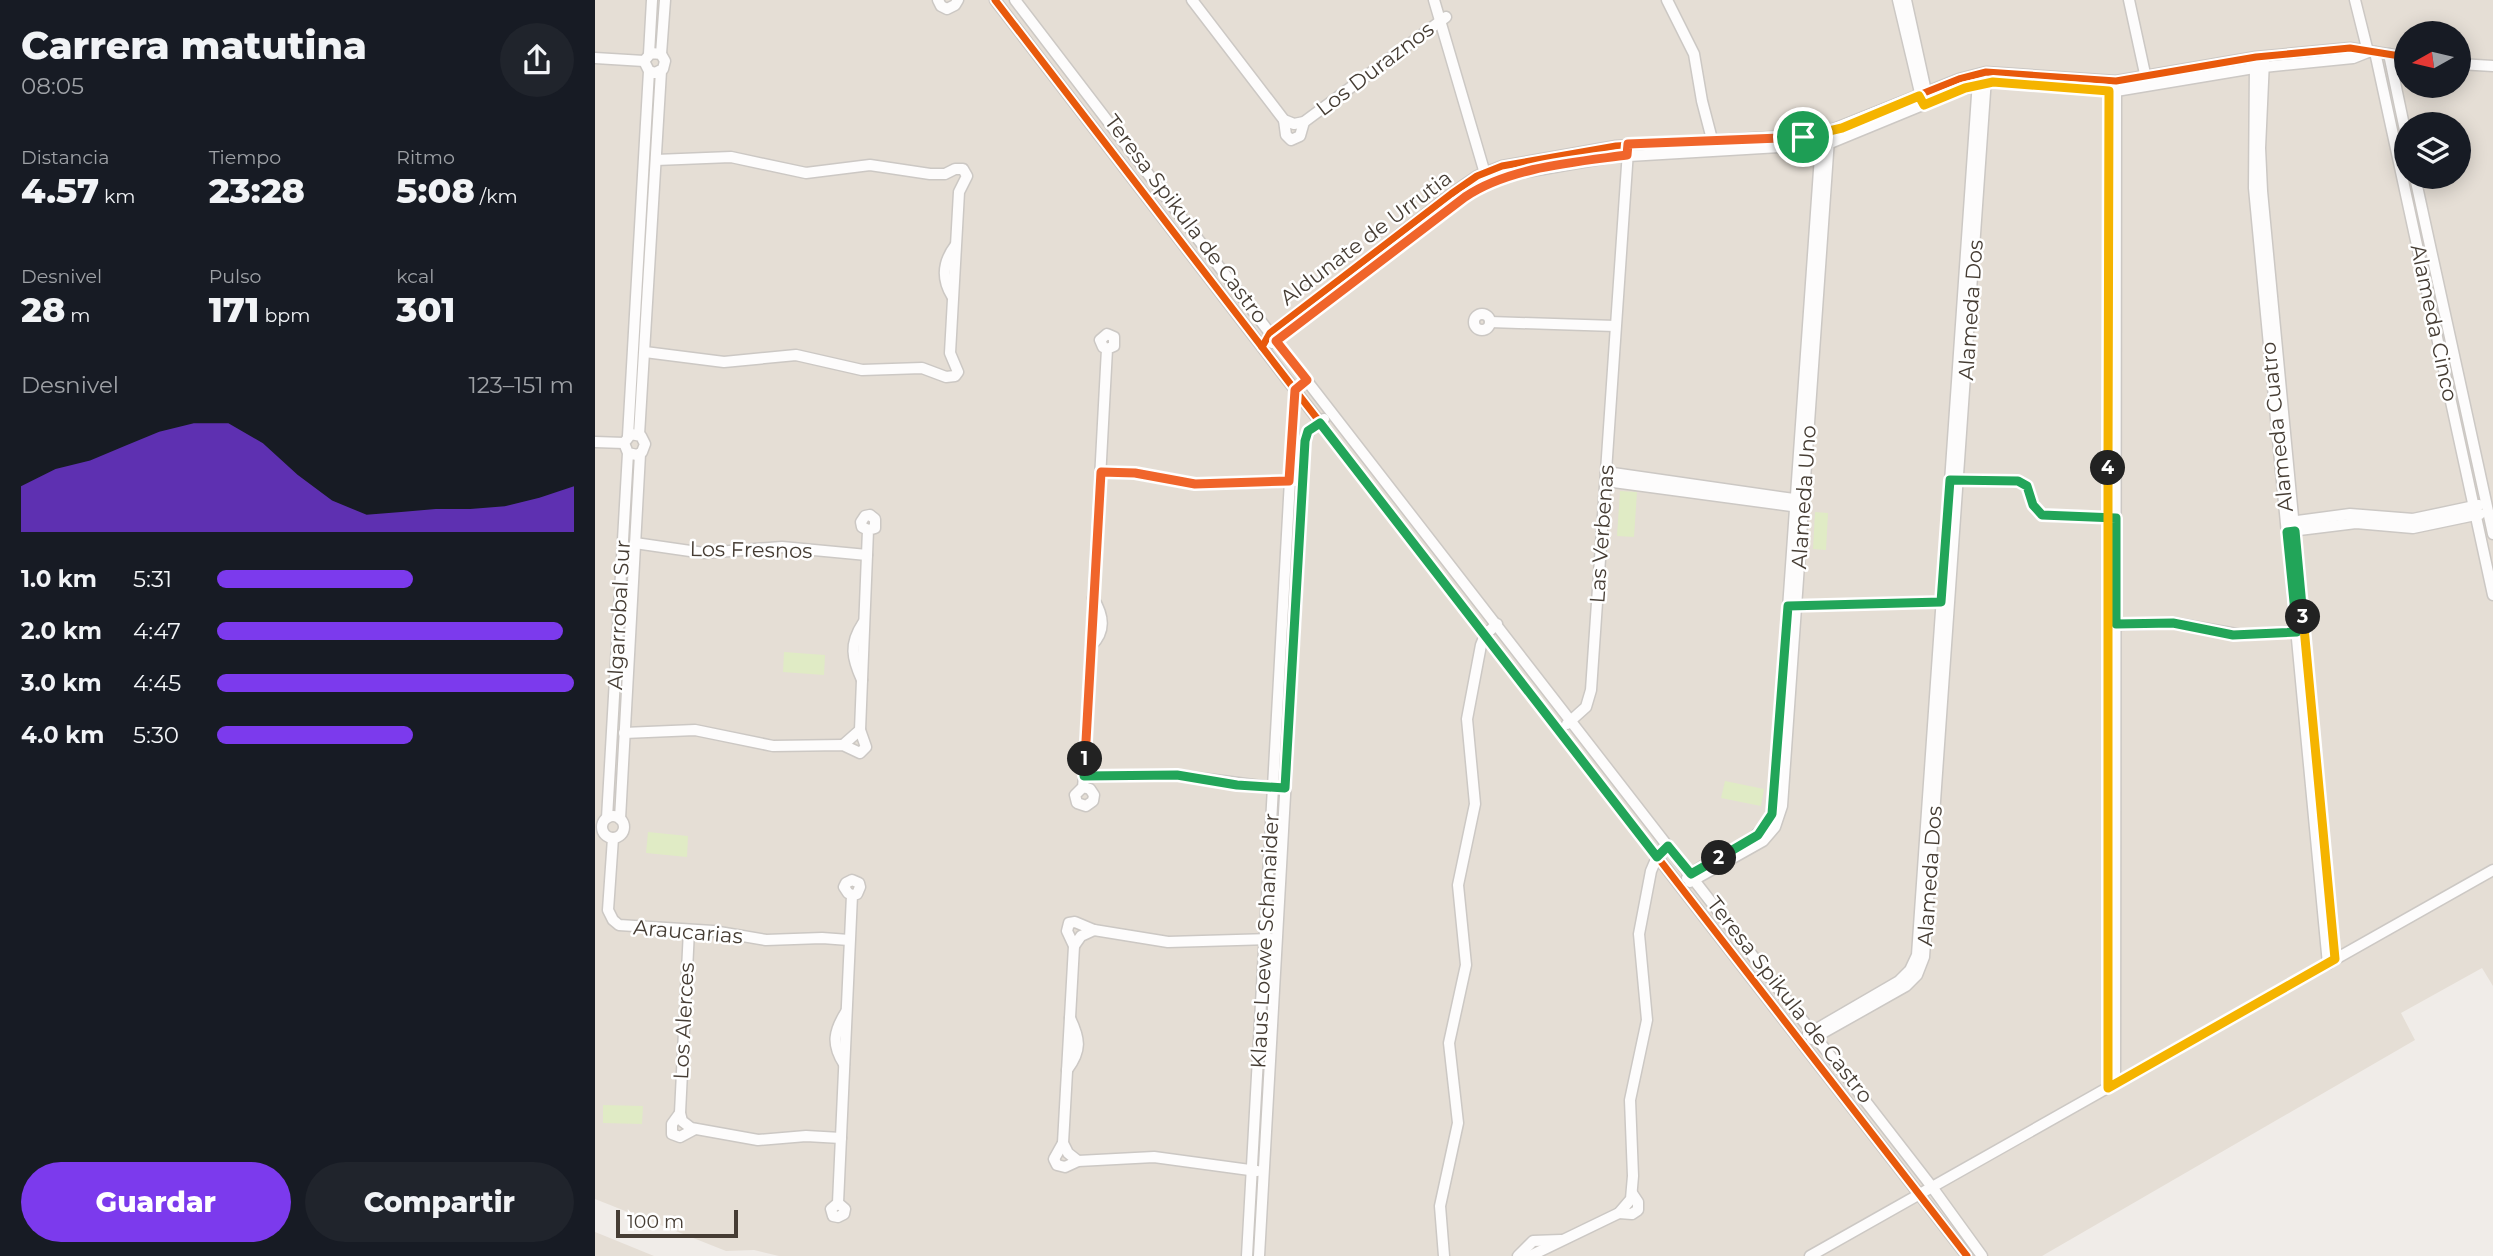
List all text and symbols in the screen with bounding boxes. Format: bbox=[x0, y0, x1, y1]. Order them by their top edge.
street label: Los Duraznos bbox=[1311, 16, 1438, 121]
north arrow bbox=[2394, 21, 2471, 98]
map controls bbox=[2394, 21, 2471, 189]
text: Carrera matutina bbox=[21, 22, 367, 69]
button: share bbox=[500, 23, 574, 97]
text: 08:05 bbox=[21, 72, 84, 100]
pin bbox=[1773, 107, 1833, 167]
street label: Teresa Spikula de Castro bbox=[1100, 109, 1273, 328]
button: layers bbox=[2394, 112, 2471, 189]
icon: arrive bbox=[1784, 118, 1822, 156]
text: Distancia bbox=[21, 146, 109, 169]
text: Tiempo bbox=[209, 146, 281, 169]
text: Ritmo bbox=[396, 146, 455, 169]
street label: Aldunate de Urrutia bbox=[1275, 165, 1456, 310]
text: 4.57 bbox=[21, 169, 99, 212]
text: 23:28 bbox=[209, 169, 305, 212]
text: 5:08 bbox=[396, 169, 475, 212]
text: km bbox=[99, 185, 135, 208]
text: /km bbox=[475, 185, 518, 208]
street label: Alameda Dos bbox=[1953, 239, 1988, 381]
street label: Alameda Cinco bbox=[2406, 242, 2463, 404]
text: Desnivel bbox=[21, 265, 102, 288]
text: Pulso bbox=[209, 265, 261, 288]
text: kcal bbox=[396, 265, 434, 288]
text: 28 bbox=[21, 288, 65, 331]
text: 171 bbox=[209, 288, 259, 331]
text: 301 bbox=[396, 288, 455, 331]
text: m bbox=[65, 304, 91, 327]
text: bpm bbox=[259, 304, 310, 327]
street label: Alameda Cuatro bbox=[2255, 341, 2298, 513]
text: Desnivel bbox=[21, 371, 119, 399]
text: 123–151 m bbox=[469, 371, 574, 399]
street label: Alameda Uno bbox=[1786, 424, 1821, 570]
pin: 4 bbox=[2091, 450, 2125, 486]
text: 4 bbox=[2101, 456, 2114, 479]
street label: Las Verbenas bbox=[1584, 464, 1619, 604]
street label: Los Fresnos bbox=[689, 536, 813, 563]
street label: Algarrobal Sur bbox=[602, 539, 635, 691]
text: 1.0 km bbox=[21, 565, 97, 593]
text: 5:31 bbox=[133, 565, 172, 593]
pin: 3 bbox=[2285, 600, 2321, 634]
text: 3 bbox=[2297, 605, 2308, 628]
text: 2.0 km bbox=[21, 617, 102, 645]
text: 4:47 bbox=[133, 617, 181, 645]
text: 3.0 km bbox=[21, 669, 102, 697]
text: 4:45 bbox=[133, 669, 181, 697]
text: 4.0 km bbox=[21, 721, 104, 749]
text: 5:30 bbox=[133, 721, 179, 749]
pin: 1 bbox=[1067, 742, 1103, 776]
text: 1 bbox=[1081, 747, 1088, 770]
street label: Alameda Dos bbox=[1912, 805, 1947, 947]
street label: Klaus Loewe Schanaider bbox=[1245, 813, 1284, 1069]
pin: 2 bbox=[1701, 840, 1737, 876]
text: 2 bbox=[1713, 846, 1724, 869]
street label: Teresa Spikula de Castro bbox=[1702, 892, 1879, 1108]
street label: Araucarias bbox=[632, 914, 744, 949]
street label: Los Alerces bbox=[668, 962, 699, 1080]
button: Guardar bbox=[21, 1162, 291, 1242]
button: Compartir bbox=[305, 1162, 574, 1242]
scale bar bbox=[616, 1207, 739, 1239]
text: 100 m bbox=[627, 1210, 684, 1233]

